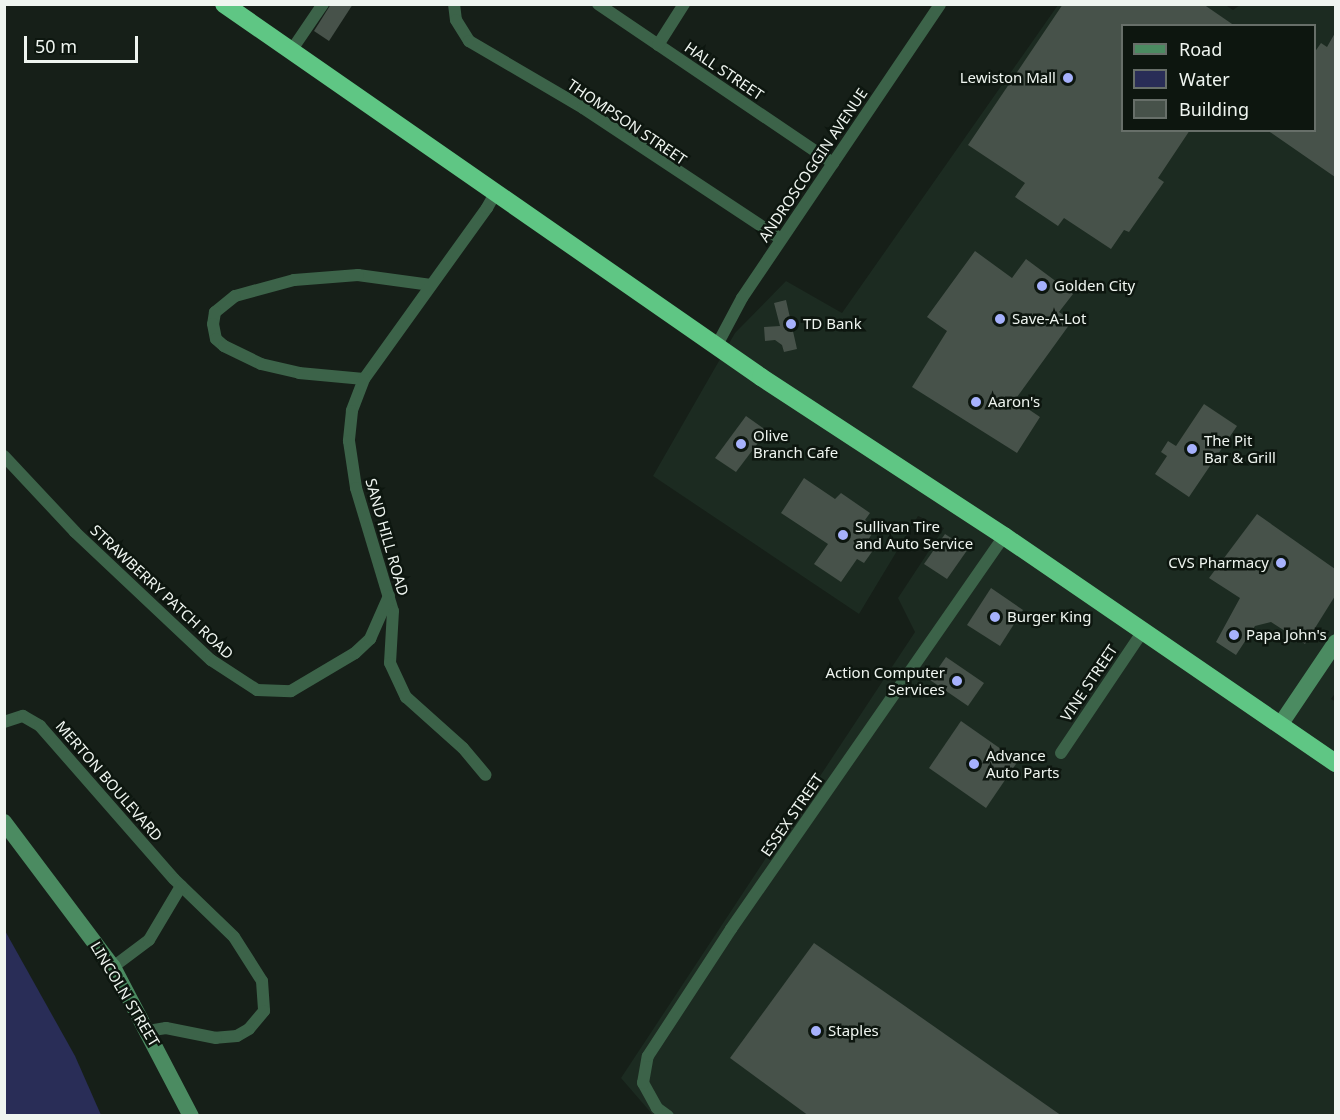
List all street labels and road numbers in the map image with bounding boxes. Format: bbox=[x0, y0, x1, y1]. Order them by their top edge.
street label: HALL STREET bbox=[681, 38, 767, 104]
street label: THOMPSON STREET bbox=[564, 75, 690, 169]
street label: ANDROSCOGGIN AVENUE bbox=[755, 85, 871, 245]
street label: SAND HILL ROAD bbox=[362, 476, 412, 598]
street label: STRAWBERRY PATCH ROAD bbox=[87, 521, 237, 663]
street label: VINE STREET bbox=[1057, 641, 1121, 725]
street label: MERTON BOULEVARD bbox=[52, 717, 166, 845]
street label: ESSEX STREET bbox=[757, 770, 827, 860]
street label: LINCOLN STREET bbox=[87, 938, 163, 1050]

